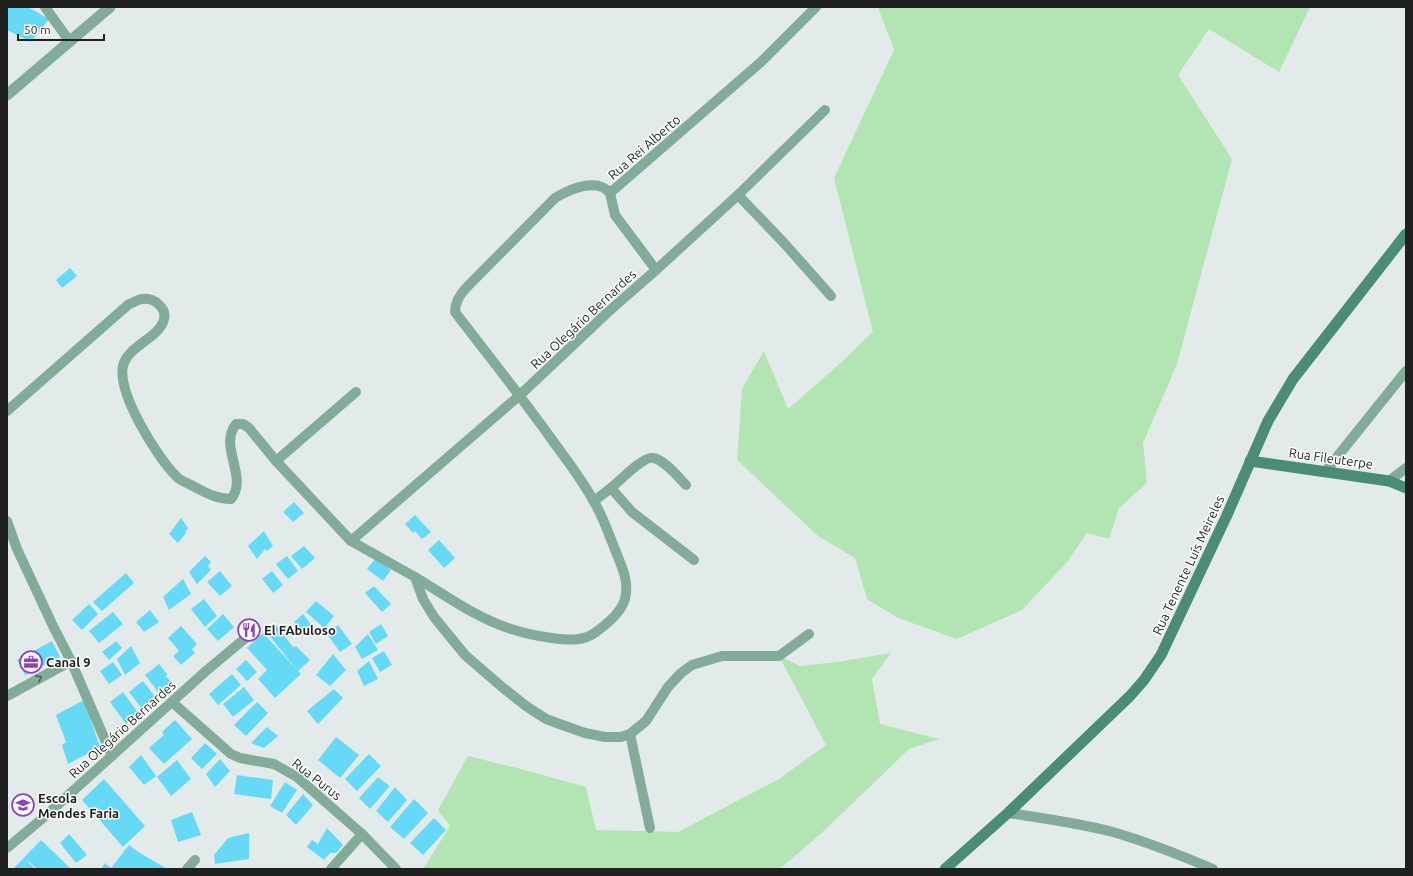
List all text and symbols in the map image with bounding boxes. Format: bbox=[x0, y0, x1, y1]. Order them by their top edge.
scale bar bbox=[18, 16, 104, 42]
text: 50 m bbox=[24, 23, 51, 36]
street label: Rua Rei Alberto bbox=[605, 112, 683, 182]
street label: Rua Olegário Bernardes bbox=[528, 266, 639, 371]
street label: Rua Fileuterpe bbox=[1288, 445, 1374, 471]
street label: Rua Tenente Luís Meireles bbox=[1150, 493, 1227, 637]
restaurant icon: El FAbuloso bbox=[236, 617, 262, 643]
place label: El FAbuloso bbox=[264, 623, 336, 637]
office icon: Canal 9 bbox=[18, 649, 44, 675]
place label: Canal 9 bbox=[46, 655, 90, 669]
one-way arrow bbox=[35, 676, 42, 683]
street label: Rua Olegário Bernardes bbox=[66, 677, 178, 781]
street label: Rua Purus bbox=[290, 756, 345, 803]
place label: Escola Mendes Faria bbox=[38, 791, 119, 820]
school or university icon: Escola Mendes Faria bbox=[10, 792, 36, 818]

